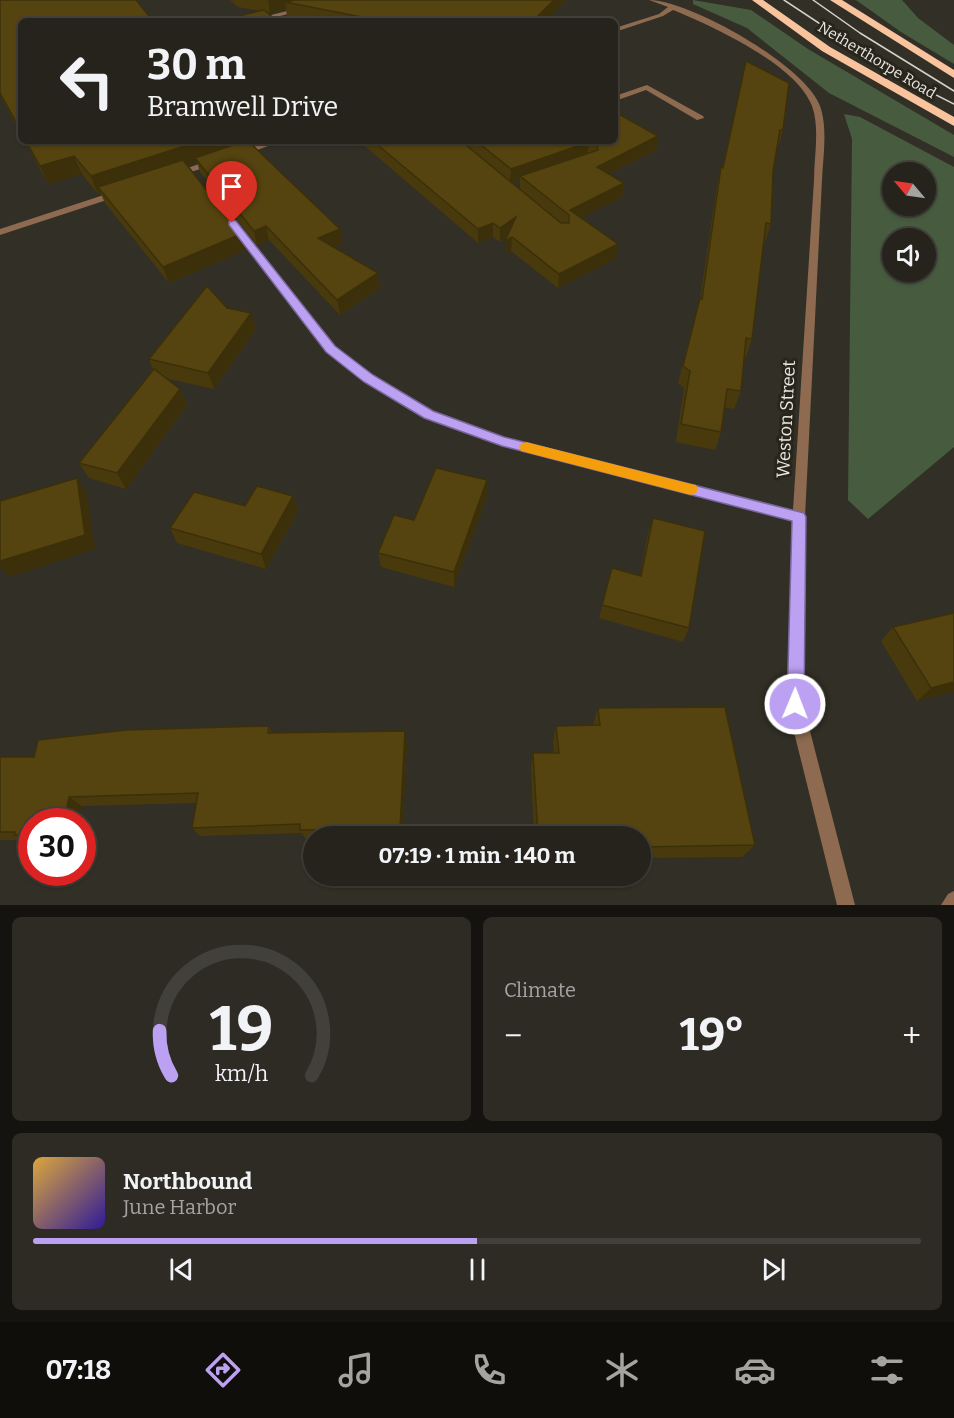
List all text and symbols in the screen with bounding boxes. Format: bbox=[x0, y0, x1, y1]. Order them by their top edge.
street label: Netherthorpe Road bbox=[815, 18, 939, 102]
text: 30 m bbox=[147, 40, 246, 90]
icon: left bbox=[48, 42, 126, 120]
text: Bramwell Drive bbox=[147, 91, 338, 123]
pin bbox=[206, 161, 257, 223]
north arrow bbox=[882, 162, 936, 216]
map controls bbox=[882, 162, 936, 282]
icon: arrive bbox=[215, 170, 248, 203]
button: sound bbox=[882, 228, 936, 282]
street label: Weston Street bbox=[772, 359, 800, 479]
position arrow bbox=[763, 672, 827, 736]
speed limit sign: 30 bbox=[18, 808, 96, 886]
text: 07:19 · 1 min · 140 m bbox=[379, 842, 575, 869]
text: Climate bbox=[504, 978, 576, 1002]
text: 19 bbox=[210, 992, 273, 1067]
text: 19° bbox=[679, 1008, 745, 1062]
text: − bbox=[504, 1016, 522, 1056]
text: + bbox=[902, 1016, 921, 1056]
text: km/h bbox=[215, 1061, 268, 1087]
text: Northbound bbox=[123, 1168, 252, 1195]
text: June Harbor bbox=[123, 1195, 236, 1219]
icon: previous bbox=[165, 1253, 198, 1286]
icon: pause bbox=[461, 1253, 494, 1286]
icon: next bbox=[757, 1253, 790, 1286]
icon: directions bbox=[202, 1349, 244, 1391]
icon: music bbox=[335, 1349, 377, 1391]
icon: phone bbox=[468, 1349, 510, 1391]
icon: climate bbox=[601, 1349, 643, 1391]
icon: car bbox=[734, 1349, 776, 1391]
icon: filters bbox=[866, 1349, 908, 1391]
text: 07:18 bbox=[45, 1354, 111, 1386]

